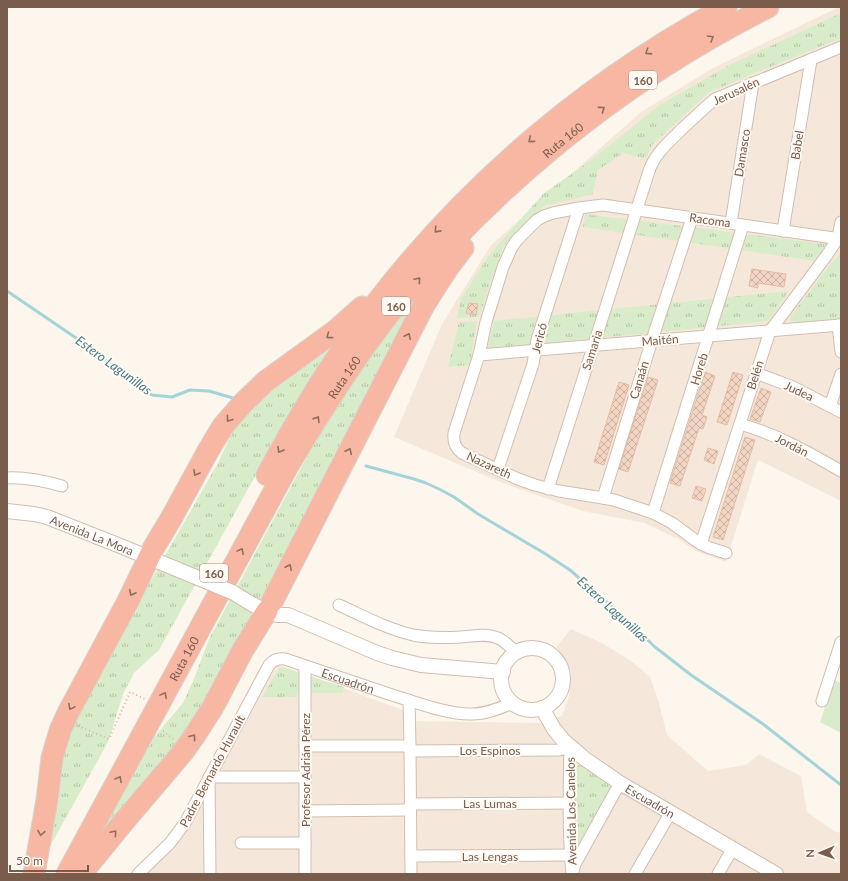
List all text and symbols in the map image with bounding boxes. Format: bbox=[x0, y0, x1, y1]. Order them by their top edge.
one-way arrow bbox=[707, 35, 714, 42]
one-way arrow bbox=[645, 48, 652, 55]
road number: 160 bbox=[629, 71, 657, 89]
street label: Jerusalén bbox=[710, 74, 762, 108]
one-way arrow bbox=[598, 106, 605, 114]
street label: Ruta 160 bbox=[539, 119, 586, 161]
street label: Damasco bbox=[731, 128, 753, 178]
street label: Babel bbox=[787, 129, 807, 161]
one-way arrow bbox=[528, 136, 535, 143]
street label: Racoma bbox=[688, 210, 732, 230]
one-way arrow bbox=[434, 225, 442, 233]
one-way arrow bbox=[413, 277, 421, 285]
road number: 160 bbox=[382, 297, 410, 315]
street label: Jericó bbox=[528, 321, 550, 355]
street label: Samaria bbox=[578, 328, 606, 372]
one-way arrow bbox=[326, 331, 333, 338]
street label: Maitén bbox=[641, 331, 679, 349]
water label: Estero Lagunillas bbox=[73, 332, 155, 398]
one-way arrow bbox=[403, 333, 411, 340]
street label: Horeb bbox=[687, 351, 711, 387]
street label: Ruta 160 bbox=[324, 353, 364, 401]
street label: Belén bbox=[743, 358, 767, 392]
street label: Canaán bbox=[626, 359, 652, 401]
street label: Judea bbox=[782, 378, 816, 404]
one-way arrow bbox=[227, 414, 234, 421]
one-way arrow bbox=[312, 416, 319, 423]
street label: Jordán bbox=[773, 430, 811, 460]
one-way arrow bbox=[278, 446, 285, 453]
one-way arrow bbox=[344, 448, 352, 456]
street label: Nazareth bbox=[464, 448, 514, 482]
one-way arrow bbox=[193, 468, 201, 476]
street label: Avenida La Mora bbox=[48, 512, 136, 558]
one-way arrow bbox=[237, 548, 244, 556]
road number: 160 bbox=[200, 564, 228, 582]
one-way arrow bbox=[284, 564, 292, 571]
water label: Estero Lagunillas bbox=[574, 573, 652, 645]
one-way arrow bbox=[129, 588, 137, 596]
street label: Ruta 160 bbox=[166, 634, 202, 683]
street label: Escuadrón bbox=[320, 664, 376, 696]
one-way arrow bbox=[160, 692, 167, 699]
one-way arrow bbox=[68, 703, 76, 711]
street label: Padre Bernardo Hurault bbox=[176, 712, 248, 830]
street label: Profesor Adrián Pérez bbox=[298, 713, 313, 827]
one-way arrow bbox=[188, 735, 195, 742]
street label: Los Espinos bbox=[459, 743, 521, 758]
street label: Avenida Los Canelos bbox=[563, 757, 579, 865]
one-way arrow bbox=[114, 776, 121, 783]
street label: Escuadrón bbox=[623, 780, 678, 821]
street label: Las Lumas bbox=[463, 796, 517, 811]
one-way arrow bbox=[37, 830, 46, 836]
one-way arrow bbox=[110, 830, 117, 837]
north arrow bbox=[800, 833, 840, 873]
scale bar bbox=[10, 847, 88, 873]
street label: Las Lengas bbox=[462, 849, 518, 864]
text: N bbox=[803, 849, 816, 858]
text: 50 m bbox=[16, 853, 43, 868]

